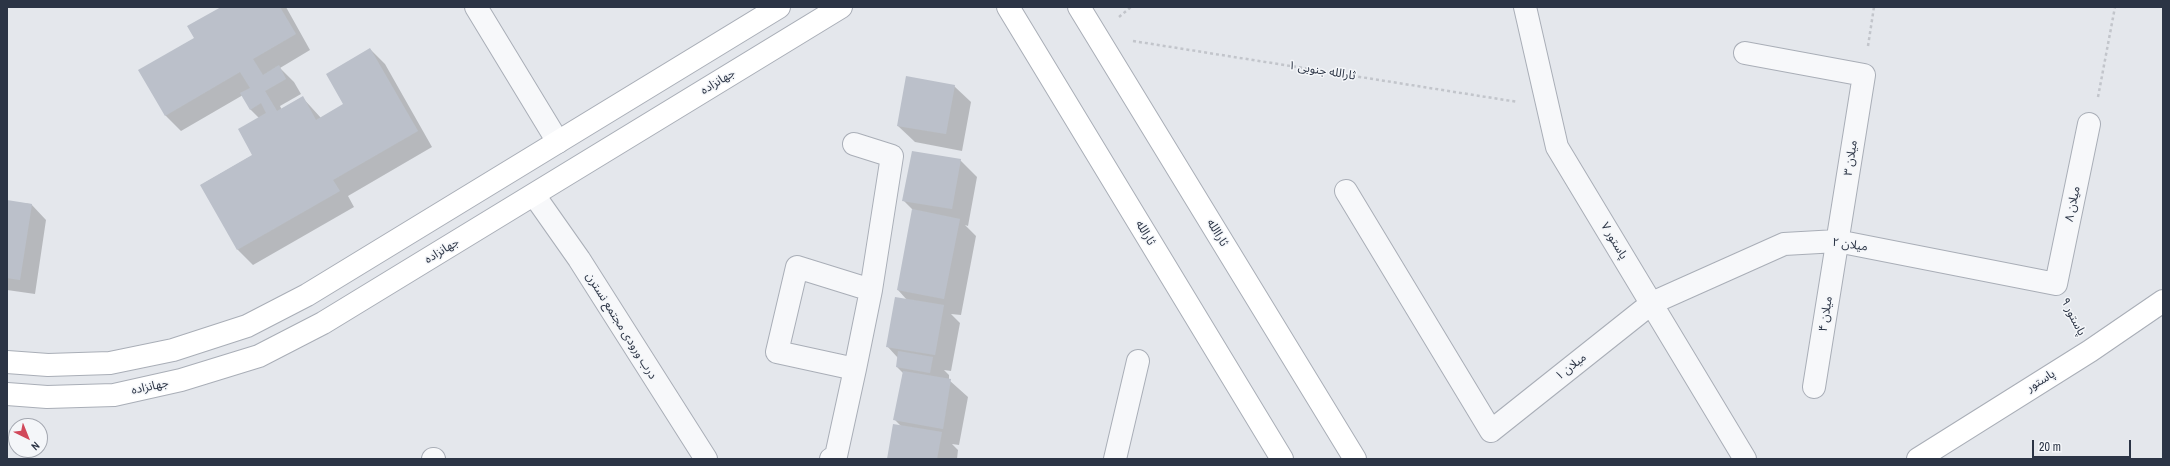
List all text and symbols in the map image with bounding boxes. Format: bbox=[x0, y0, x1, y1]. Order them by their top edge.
street label: ثارالله جنوبی ۱ bbox=[1287, 59, 1357, 83]
street label: جهانزاده bbox=[698, 66, 738, 98]
street label: میلان ۳ bbox=[1841, 139, 1861, 177]
street label: میلان ۸ bbox=[2062, 185, 2084, 223]
street label: ثاراالله bbox=[1203, 217, 1231, 249]
street label: ثارالله bbox=[1132, 218, 1158, 248]
street label: پاستور ۷ bbox=[1597, 220, 1631, 262]
street label: جهانزاده bbox=[422, 235, 462, 267]
street label: میلان ۲ bbox=[1831, 235, 1869, 255]
street label: درب ورودی مجتمع نسترن bbox=[582, 270, 660, 382]
street label: میلان ۴ bbox=[1816, 295, 1836, 333]
street label: پاستور ۹ bbox=[2057, 296, 2089, 338]
street label: میلان ۱ bbox=[1552, 350, 1590, 384]
street label: پاستور bbox=[2024, 367, 2058, 395]
street label: جهانزاده bbox=[130, 376, 170, 398]
north arrow bbox=[8, 418, 48, 458]
scale bar bbox=[2034, 432, 2133, 458]
text: N bbox=[28, 439, 43, 453]
text: 20 m bbox=[2039, 439, 2061, 455]

